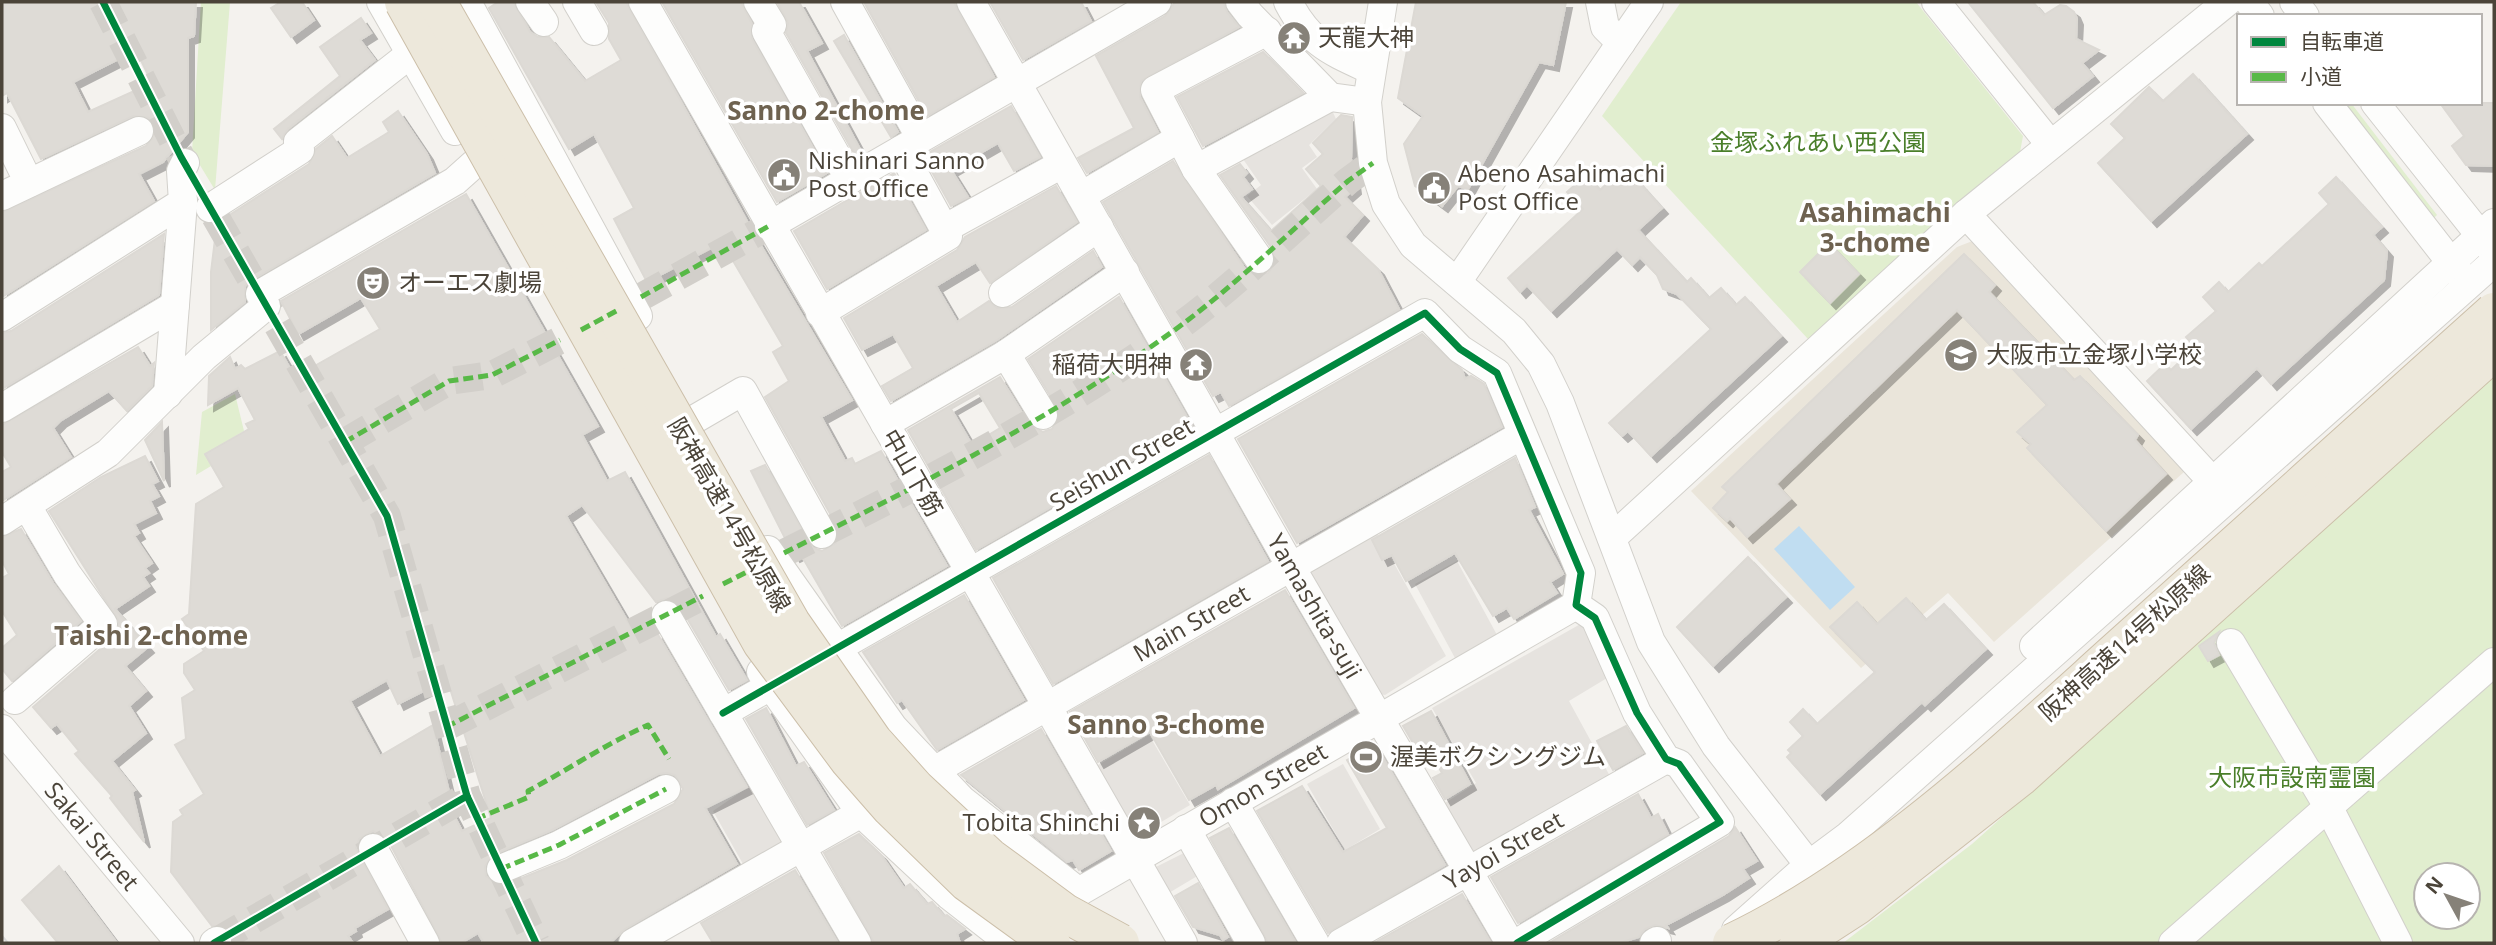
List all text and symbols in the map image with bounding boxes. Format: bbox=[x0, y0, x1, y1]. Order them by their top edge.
legend bbox=[2237, 14, 2482, 105]
temple icon: 天龍大神 bbox=[1275, 19, 1313, 57]
place label: 天龍大神 bbox=[1318, 20, 1414, 53]
text: 自転車道 bbox=[2300, 27, 2384, 55]
text: 小道 bbox=[2300, 62, 2342, 90]
district label: Sanno 2-chome bbox=[727, 92, 925, 128]
park label: 金塚ふれあい西公園 bbox=[1710, 125, 1926, 158]
place label: Nishinari Sanno Post Office bbox=[808, 143, 985, 204]
public building icon: Nishinari Sanno Post Office bbox=[765, 156, 803, 194]
place label: Abeno Asahimachi Post Office bbox=[1458, 156, 1665, 217]
public building icon: Abeno Asahimachi Post Office bbox=[1415, 169, 1453, 207]
district label: Asahimachi 3-chome bbox=[1799, 194, 1951, 260]
theatre icon: オーエス劇場 bbox=[354, 264, 392, 302]
place label: オーエス劇場 bbox=[398, 265, 542, 298]
school or university icon: 大阪市立金塚小学校 bbox=[1942, 336, 1980, 374]
place label: 大阪市立金塚小学校 bbox=[1986, 337, 2202, 370]
temple icon: 稲荷大明神 bbox=[1177, 346, 1215, 384]
place label: 稲荷大明神 bbox=[1052, 347, 1172, 380]
street label: Seishun Street bbox=[1043, 409, 1199, 518]
street label: 阪神高速14号松原線 bbox=[661, 411, 799, 618]
street label: 中山下筋 bbox=[875, 422, 952, 522]
street label: Yamashita-suji bbox=[1260, 527, 1370, 684]
street label: 阪神高速14号松原線 bbox=[2031, 556, 2217, 728]
street label: Main Street bbox=[1127, 576, 1255, 669]
district label: Taishi 2-chome bbox=[54, 617, 248, 653]
district label: Sanno 3-chome bbox=[1067, 706, 1265, 742]
street label: Omon Street bbox=[1192, 734, 1333, 834]
sports icon: 渥美ボクシングジム bbox=[1347, 738, 1385, 776]
place label: 渥美ボクシングジム bbox=[1390, 739, 1606, 772]
park label: 大阪市設南霊園 bbox=[2208, 760, 2376, 793]
street label: Sakai Street bbox=[38, 774, 148, 897]
street label: Yayoi Street bbox=[1437, 803, 1569, 897]
place icon: Tobita Shinchi bbox=[1125, 804, 1163, 842]
place label: Tobita Shinchi bbox=[963, 805, 1120, 838]
north arrow bbox=[2412, 861, 2482, 931]
text: N bbox=[2419, 871, 2449, 899]

